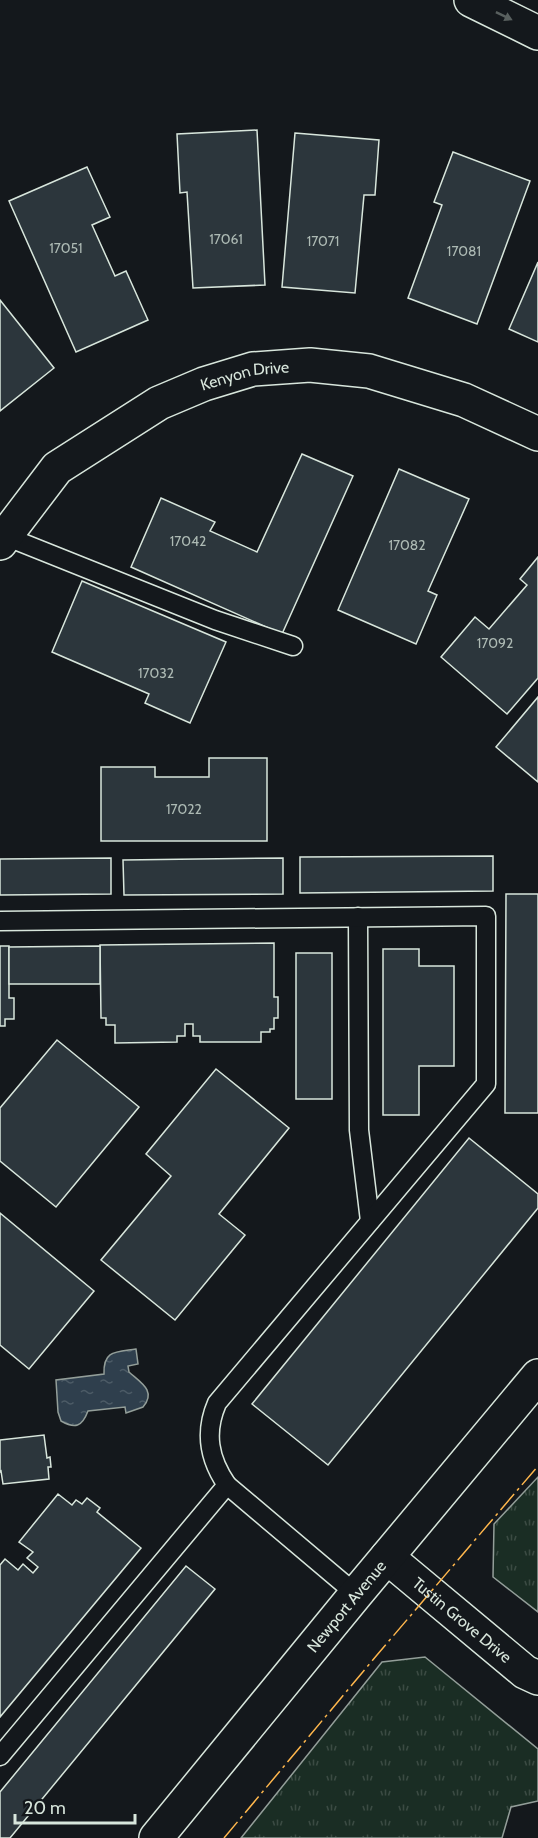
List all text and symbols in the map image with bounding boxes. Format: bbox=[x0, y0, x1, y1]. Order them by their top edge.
one-way arrow bbox=[496, 12, 513, 21]
house number: 17061 bbox=[209, 230, 243, 248]
house number: 17071 bbox=[307, 232, 339, 250]
house number: 17051 bbox=[49, 239, 83, 257]
house number: 17081 bbox=[447, 242, 481, 260]
street label: Kenyon Drive bbox=[198, 357, 290, 394]
house number: 17042 bbox=[170, 532, 206, 550]
house number: 17082 bbox=[388, 536, 426, 554]
house number: 17092 bbox=[477, 634, 513, 652]
house number: 17032 bbox=[138, 664, 174, 682]
house number: 17022 bbox=[166, 800, 202, 818]
street label: Newport Avenue bbox=[303, 1556, 390, 1656]
street label: Tustin Grove Drive bbox=[409, 1573, 516, 1666]
scale bar bbox=[15, 1787, 135, 1825]
text: 20 m bbox=[24, 1797, 66, 1819]

